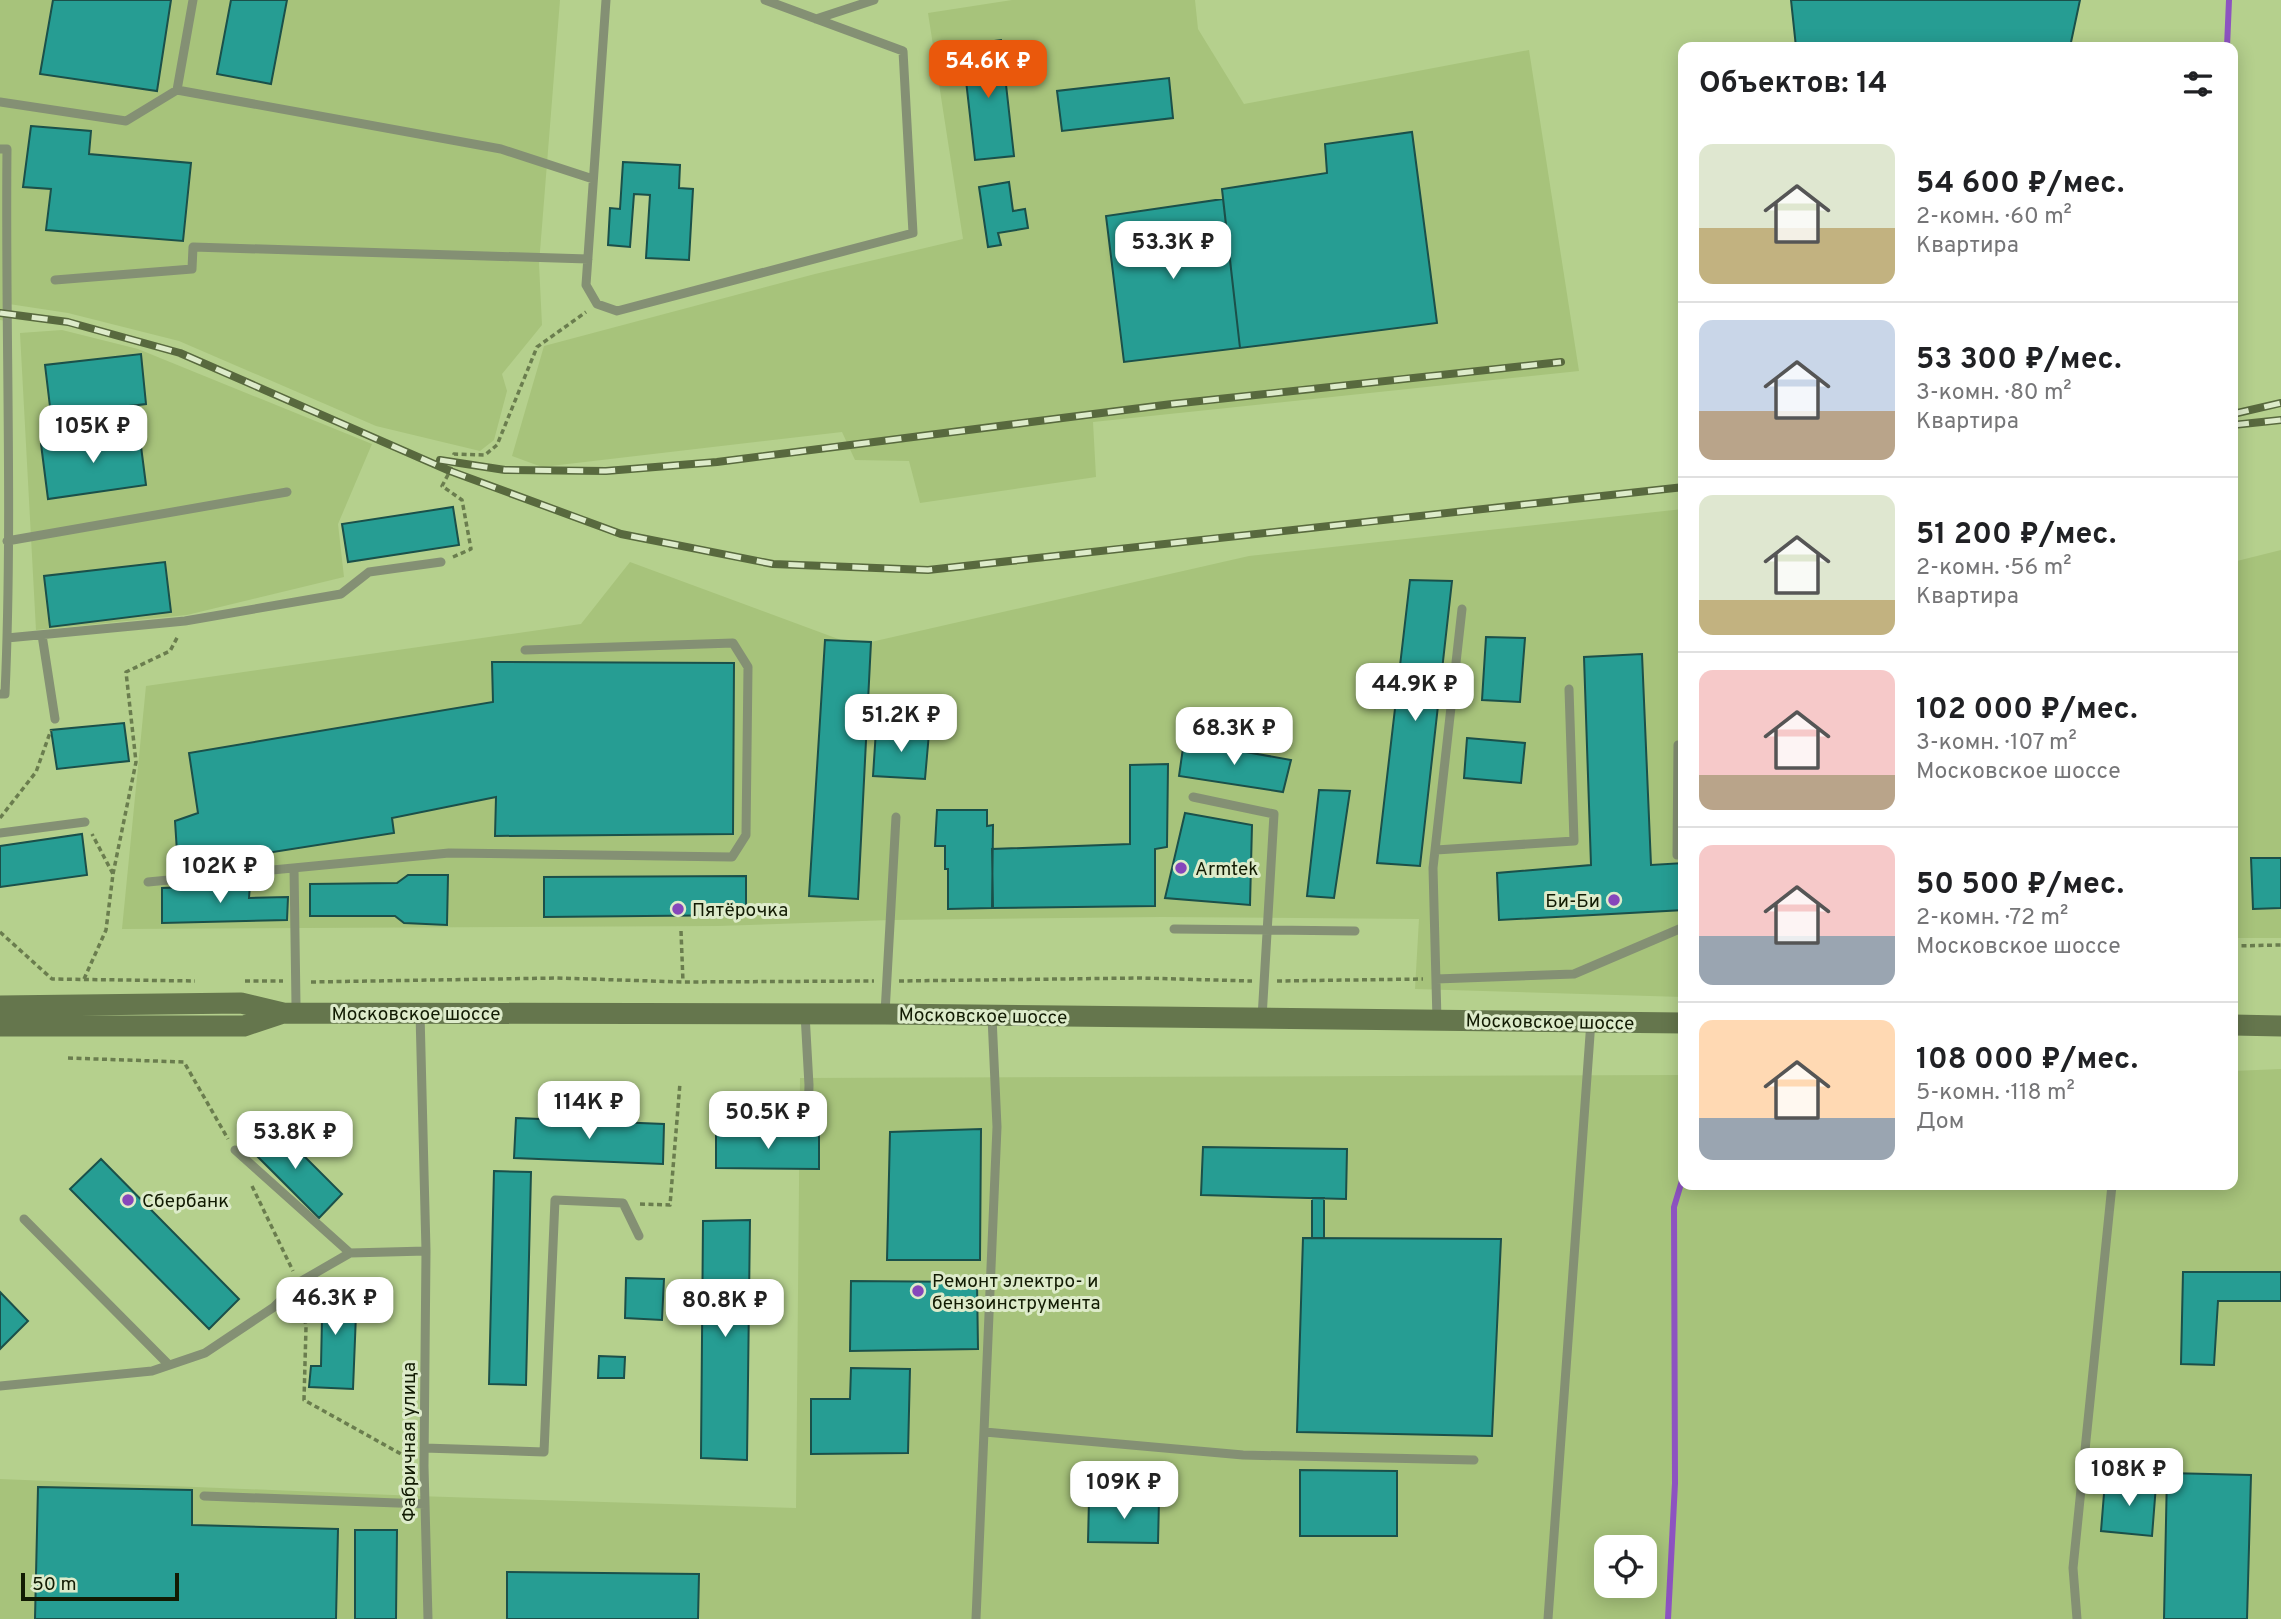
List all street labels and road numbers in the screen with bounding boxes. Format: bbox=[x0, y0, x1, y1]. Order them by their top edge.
street label: Московское шоссе bbox=[332, 1003, 500, 1027]
street label: Московское шоссе bbox=[898, 1004, 1068, 1030]
street label: Московское шоссе bbox=[1465, 1010, 1635, 1036]
street label: Фабричная улица bbox=[398, 1362, 422, 1522]

